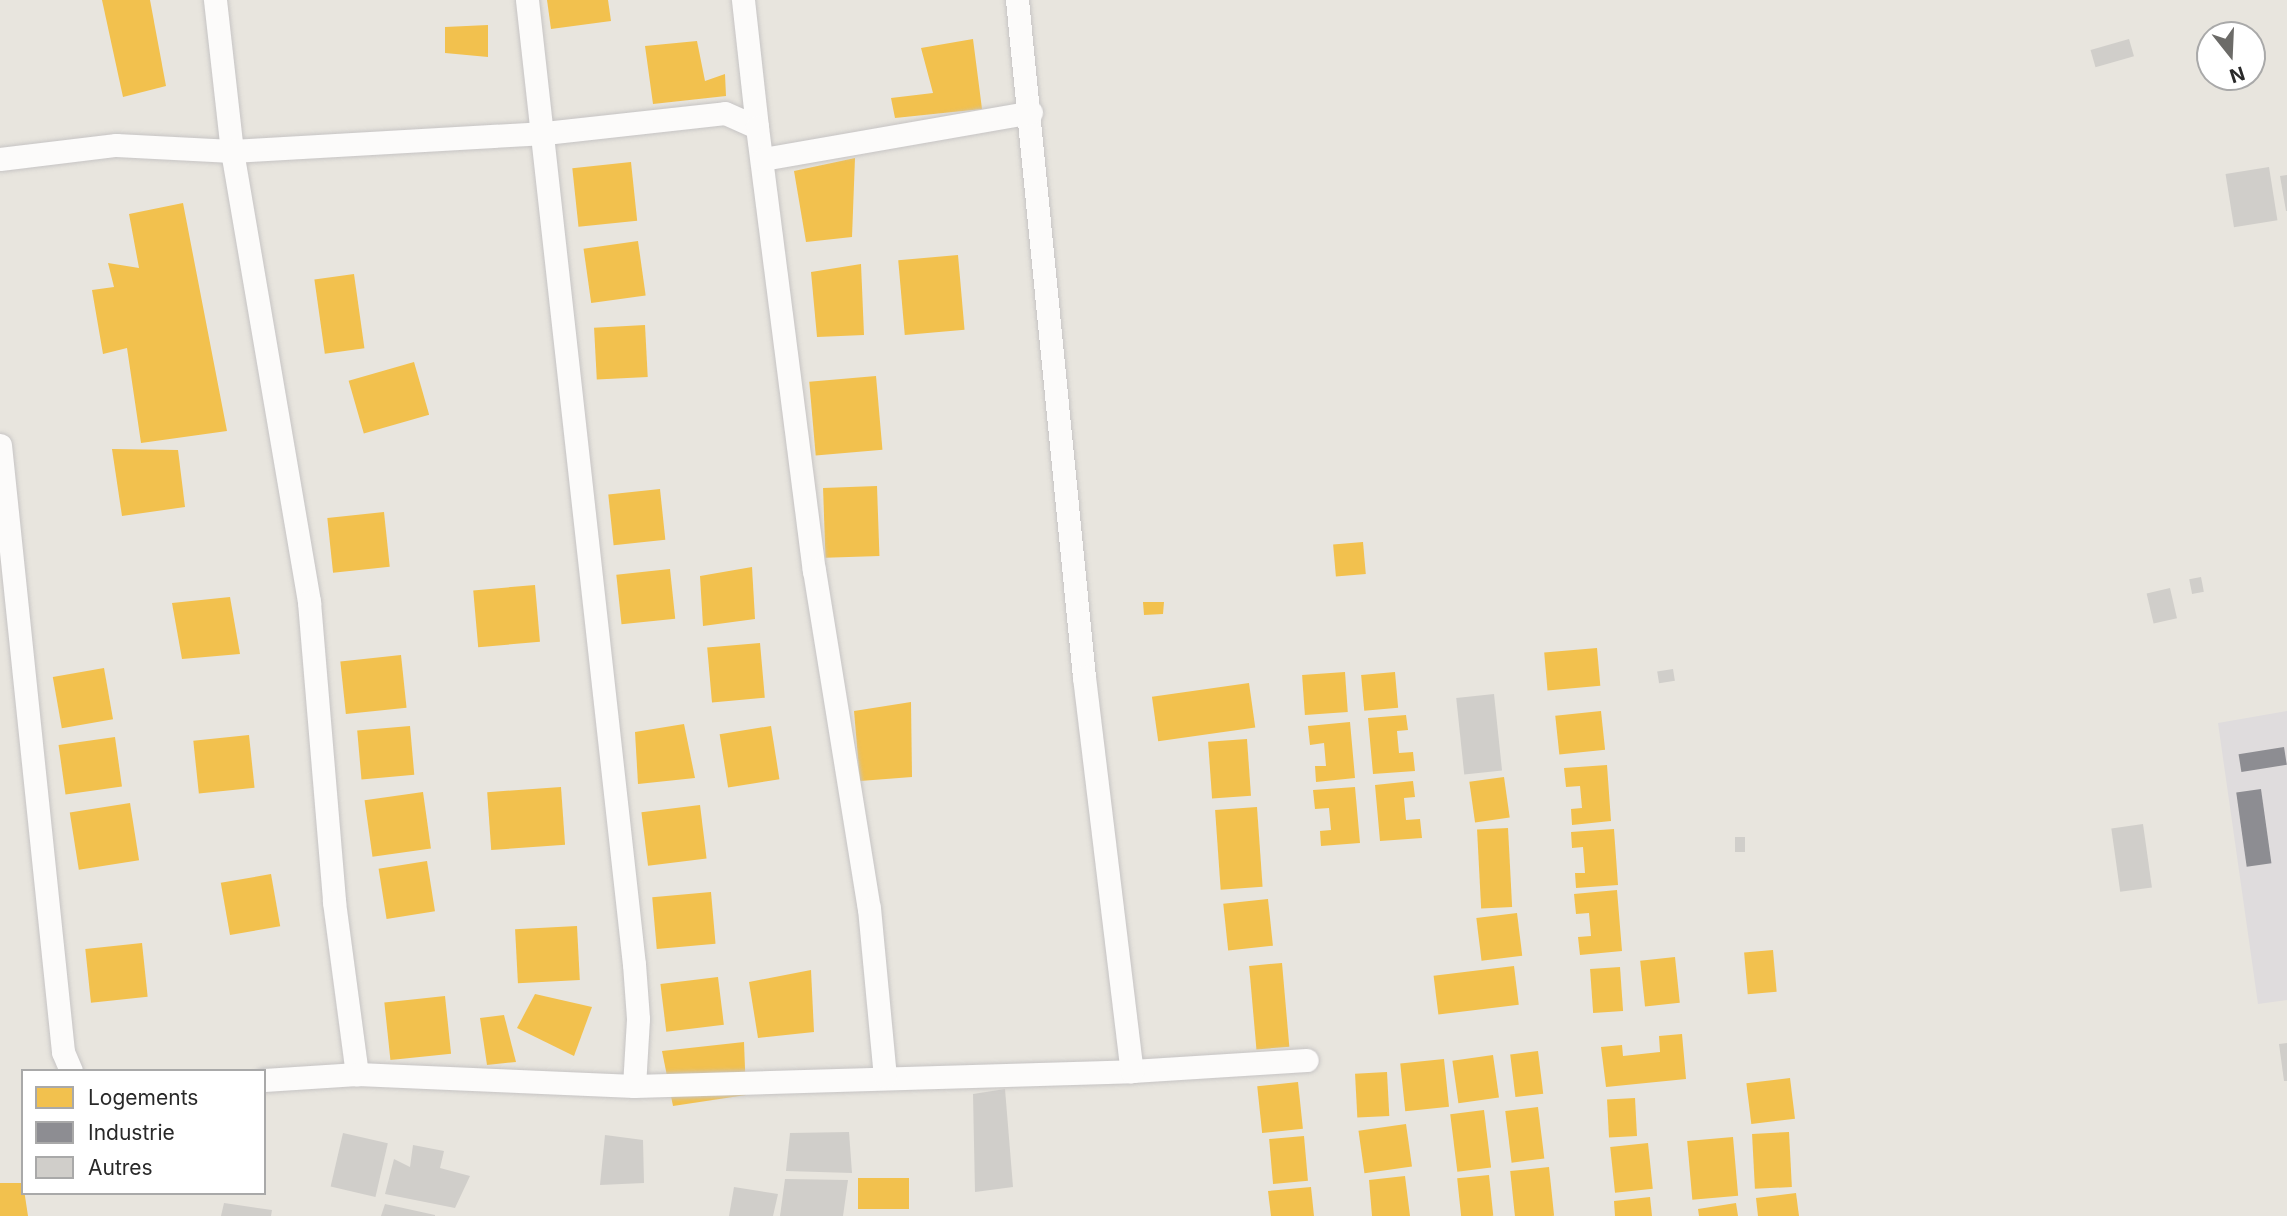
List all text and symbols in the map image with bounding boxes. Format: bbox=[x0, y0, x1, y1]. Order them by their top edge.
north arrow bbox=[2196, 21, 2266, 91]
text: N bbox=[2227, 61, 2247, 88]
legend bbox=[21, 1069, 266, 1195]
text: Logements bbox=[88, 1085, 198, 1110]
text: Industrie bbox=[88, 1120, 175, 1145]
text: Autres bbox=[88, 1155, 153, 1180]

